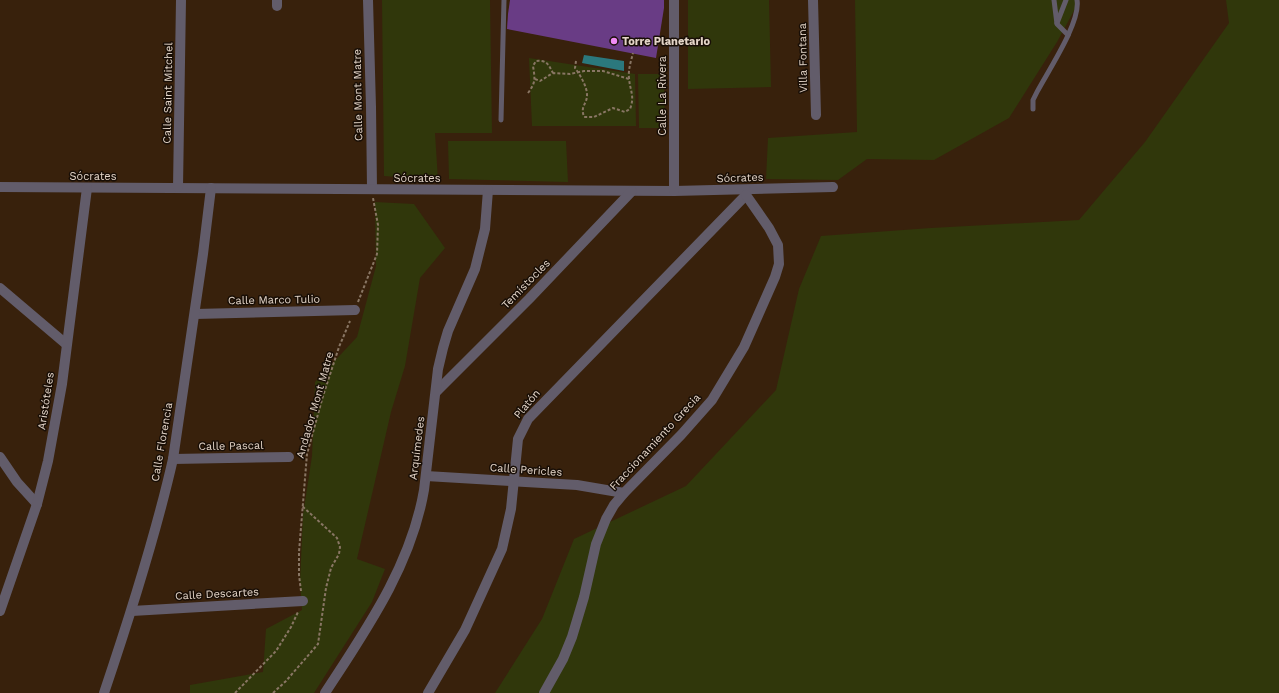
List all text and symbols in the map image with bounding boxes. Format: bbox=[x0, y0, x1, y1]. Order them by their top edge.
street label: Villa Fontana bbox=[796, 23, 810, 93]
place label: Torre Planetario bbox=[622, 35, 710, 48]
marker: Torre Planetario bbox=[609, 36, 619, 46]
street label: Calle Saint Mitchel bbox=[161, 42, 175, 144]
street label: Calle Mont Matre bbox=[351, 49, 365, 141]
street label: Calle La Rivera bbox=[656, 56, 669, 136]
street label: Sócrates bbox=[70, 170, 117, 183]
street label: Sócrates bbox=[716, 171, 764, 185]
street label: Sócrates bbox=[394, 172, 441, 185]
street label: Temístocles bbox=[499, 256, 553, 311]
street label: Calle Marco Tulio bbox=[228, 293, 320, 307]
street label: Andador Mont Matre bbox=[294, 350, 336, 460]
street label: Aristóteles bbox=[35, 371, 57, 431]
street label: Platón bbox=[511, 387, 543, 421]
street label: Fraccionamiento Grecia bbox=[607, 391, 703, 493]
street label: Calle Florencia bbox=[149, 401, 175, 483]
street label: Arquímedes bbox=[407, 415, 427, 481]
street label: Calle Pascal bbox=[198, 439, 264, 453]
street label: Calle Pericles bbox=[489, 461, 563, 479]
street label: Calle Descartes bbox=[175, 585, 259, 603]

